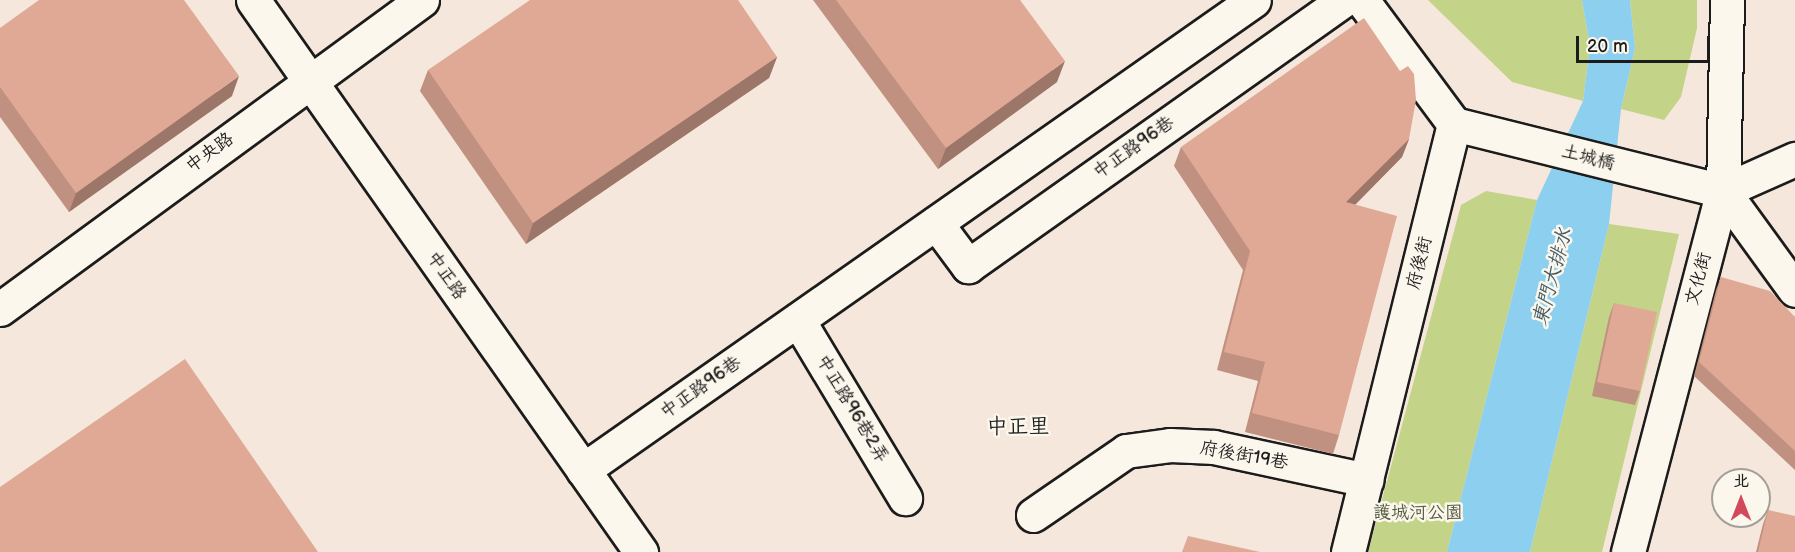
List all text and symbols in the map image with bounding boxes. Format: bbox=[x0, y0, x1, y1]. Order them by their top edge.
scale bar bbox=[1579, 24, 1712, 62]
text: 20 m bbox=[1587, 36, 1628, 57]
street label: 中正路96巷 bbox=[1090, 112, 1178, 184]
street label: 中央路 bbox=[182, 128, 238, 178]
street label: 土城橋 bbox=[1559, 141, 1617, 175]
water label: 東門大排水 bbox=[1528, 226, 1578, 328]
street label: 府後街 bbox=[1403, 234, 1437, 292]
street label: 中正路 bbox=[422, 248, 470, 304]
street label: 文化街 bbox=[1682, 250, 1716, 308]
street label: 中正路96巷2弄 bbox=[811, 351, 893, 467]
street label: 中正路96巷 bbox=[657, 352, 745, 424]
district label: 中正里 bbox=[987, 414, 1049, 440]
street label: 府後街19巷 bbox=[1198, 438, 1290, 474]
north arrow bbox=[1711, 468, 1771, 528]
text: 北 bbox=[1733, 472, 1749, 491]
park label: 護城河公園 bbox=[1373, 502, 1463, 524]

